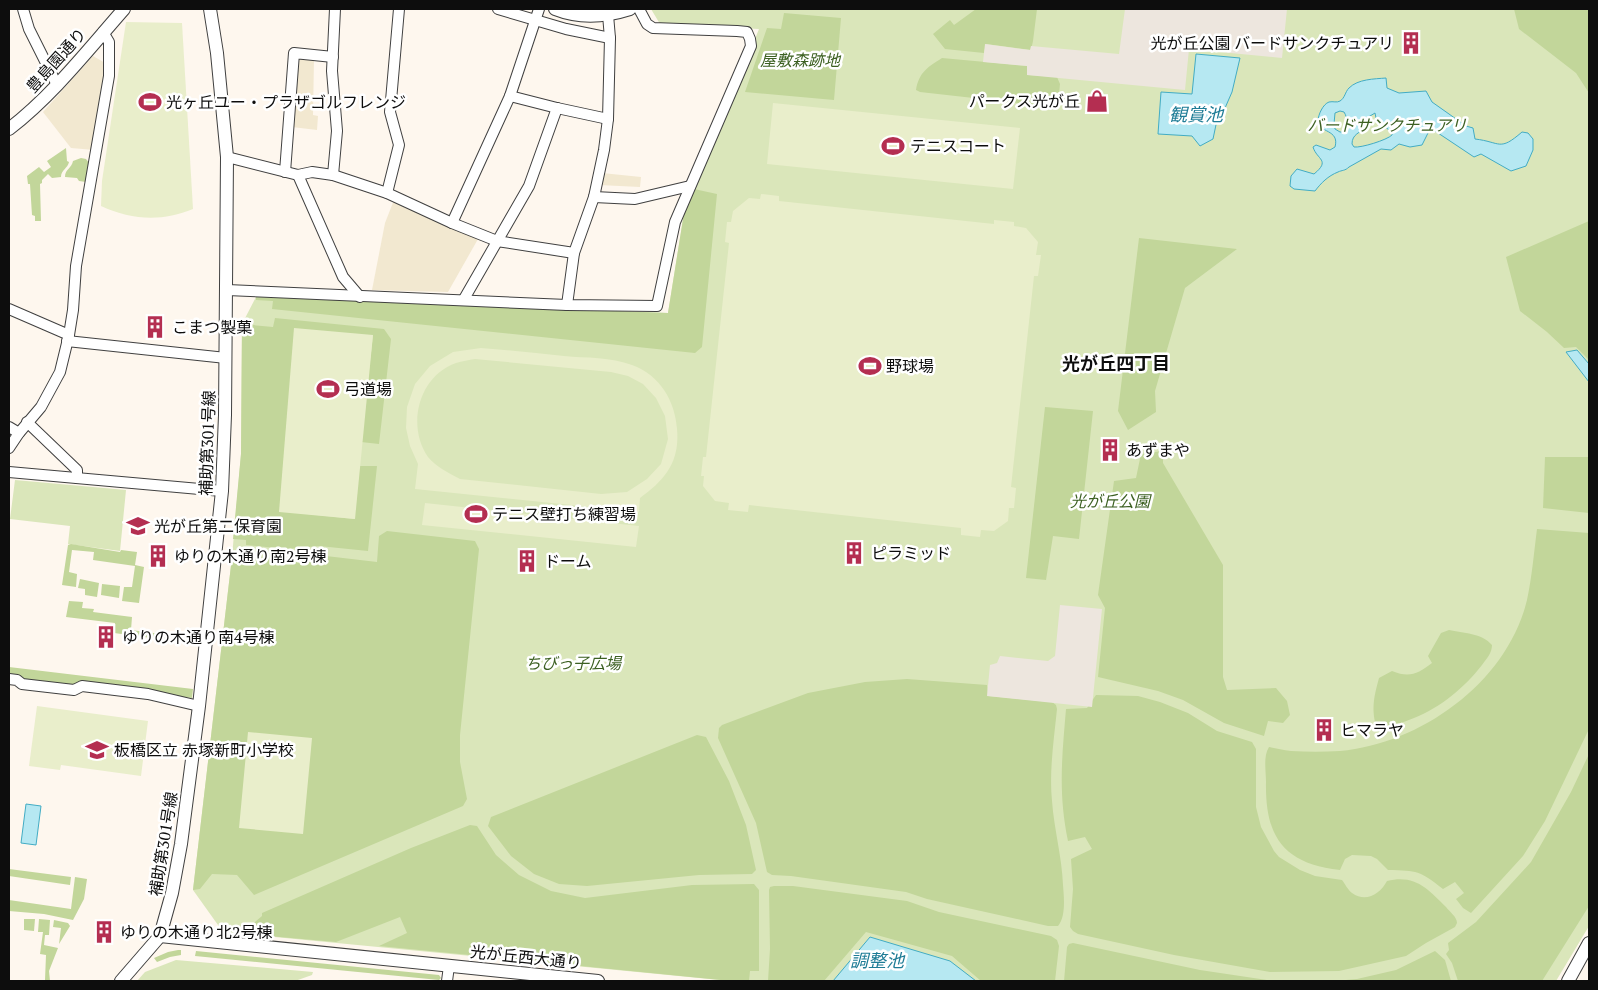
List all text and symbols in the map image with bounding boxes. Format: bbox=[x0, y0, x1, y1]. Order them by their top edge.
street label: 豊島園通り bbox=[21, 23, 91, 97]
building icon: 光が丘公園 バードサンクチュアリ bbox=[1398, 30, 1424, 56]
place label: 光が丘公園 バードサンクチュアリ bbox=[1150, 32, 1394, 54]
park label: 屋敷森跡地 bbox=[760, 49, 842, 71]
shop icon: パークス光が丘 bbox=[1084, 88, 1110, 114]
sports icon: 光ヶ丘ユー・プラザゴルフレンジ bbox=[137, 89, 163, 115]
place label: パークス光が丘 bbox=[968, 90, 1080, 112]
place label: 光ヶ丘ユー・プラザゴルフレンジ bbox=[166, 91, 406, 113]
water label: 観賞池 bbox=[1169, 102, 1225, 126]
park label: バードサンクチュアリ bbox=[1307, 114, 1467, 136]
sports icon: テニスコート bbox=[880, 133, 906, 159]
place label: テニスコート bbox=[910, 135, 1006, 157]
building icon: こまつ製菓 bbox=[142, 314, 168, 340]
place label: こまつ製菓 bbox=[172, 316, 252, 338]
district label: 光が丘四丁目 bbox=[1062, 351, 1170, 375]
sports icon: 野球場 bbox=[857, 353, 883, 379]
place label: 野球場 bbox=[886, 355, 934, 377]
sports icon: 弓道場 bbox=[315, 376, 341, 402]
place label: 弓道場 bbox=[344, 378, 392, 400]
street label: 補助第301号線 bbox=[194, 390, 220, 496]
building icon: あずまや bbox=[1097, 437, 1123, 463]
place label: あずまや bbox=[1126, 439, 1190, 461]
park label: 光が丘公園 bbox=[1070, 490, 1152, 512]
sports icon: テニス壁打ち練習場 bbox=[463, 501, 489, 527]
place label: テニス壁打ち練習場 bbox=[492, 503, 636, 525]
school or university icon: 光が丘第二保育園 bbox=[125, 513, 151, 539]
place label: 光が丘第二保育園 bbox=[154, 515, 282, 537]
building icon: ピラミッド bbox=[841, 540, 867, 566]
place label: ピラミッド bbox=[871, 542, 951, 564]
building icon: ゆりの木通り南2号棟 bbox=[145, 543, 171, 569]
place label: ゆりの木通り南2号棟 bbox=[174, 545, 327, 567]
building icon: ドーム bbox=[514, 548, 540, 574]
place label: ドーム bbox=[544, 550, 592, 572]
building icon: ゆりの木通り南4号棟 bbox=[93, 624, 119, 650]
place label: ゆりの木通り南4号棟 bbox=[122, 626, 275, 648]
park label: ちびっ子広場 bbox=[525, 652, 623, 674]
building icon: ヒマラヤ bbox=[1311, 717, 1337, 743]
place label: ヒマラヤ bbox=[1340, 719, 1404, 741]
school or university icon: 板橋区立 赤塚新町小学校 bbox=[84, 737, 110, 763]
place label: 板橋区立 赤塚新町小学校 bbox=[114, 739, 294, 761]
street label: 補助第301号線 bbox=[144, 790, 182, 898]
building icon: ゆりの木通り北2号棟 bbox=[91, 919, 117, 945]
place label: ゆりの木通り北2号棟 bbox=[120, 921, 273, 943]
street label: 光が丘西大通り bbox=[469, 940, 583, 974]
water label: 調整池 bbox=[850, 948, 906, 972]

